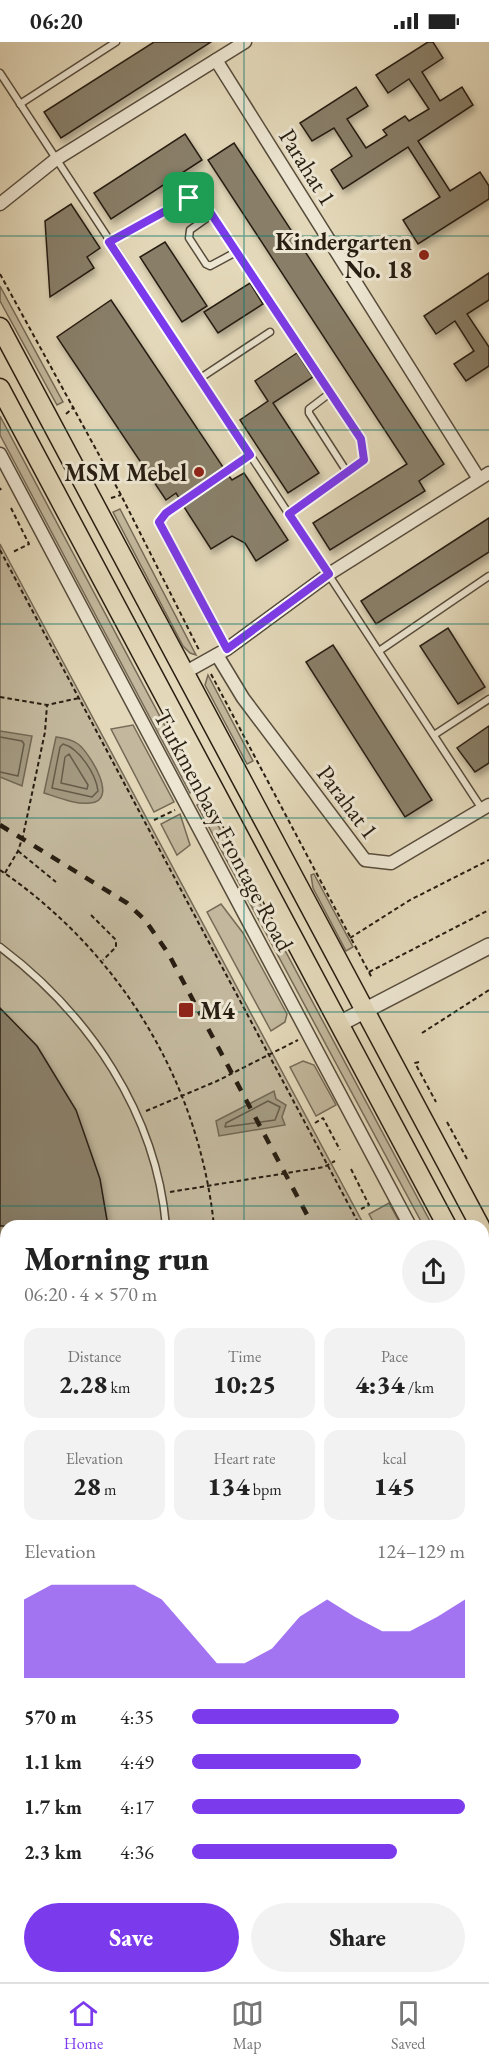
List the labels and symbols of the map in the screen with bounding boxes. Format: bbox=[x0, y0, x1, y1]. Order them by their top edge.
street label: Parahat 1 bbox=[272, 123, 344, 211]
pin bbox=[163, 172, 214, 223]
place label: Kindergarten No. 18 bbox=[275, 226, 412, 285]
marker: Kindergarten No. 18 bbox=[417, 248, 431, 262]
place label: MSM Mebel bbox=[64, 457, 187, 488]
marker: MSM Mebel bbox=[192, 465, 206, 479]
street label: Turkmenbasy Frontage Road bbox=[147, 704, 301, 957]
street label: Parahat 1 bbox=[310, 759, 386, 845]
place label: M4 bbox=[200, 995, 235, 1026]
marker: M4 bbox=[177, 1001, 195, 1019]

